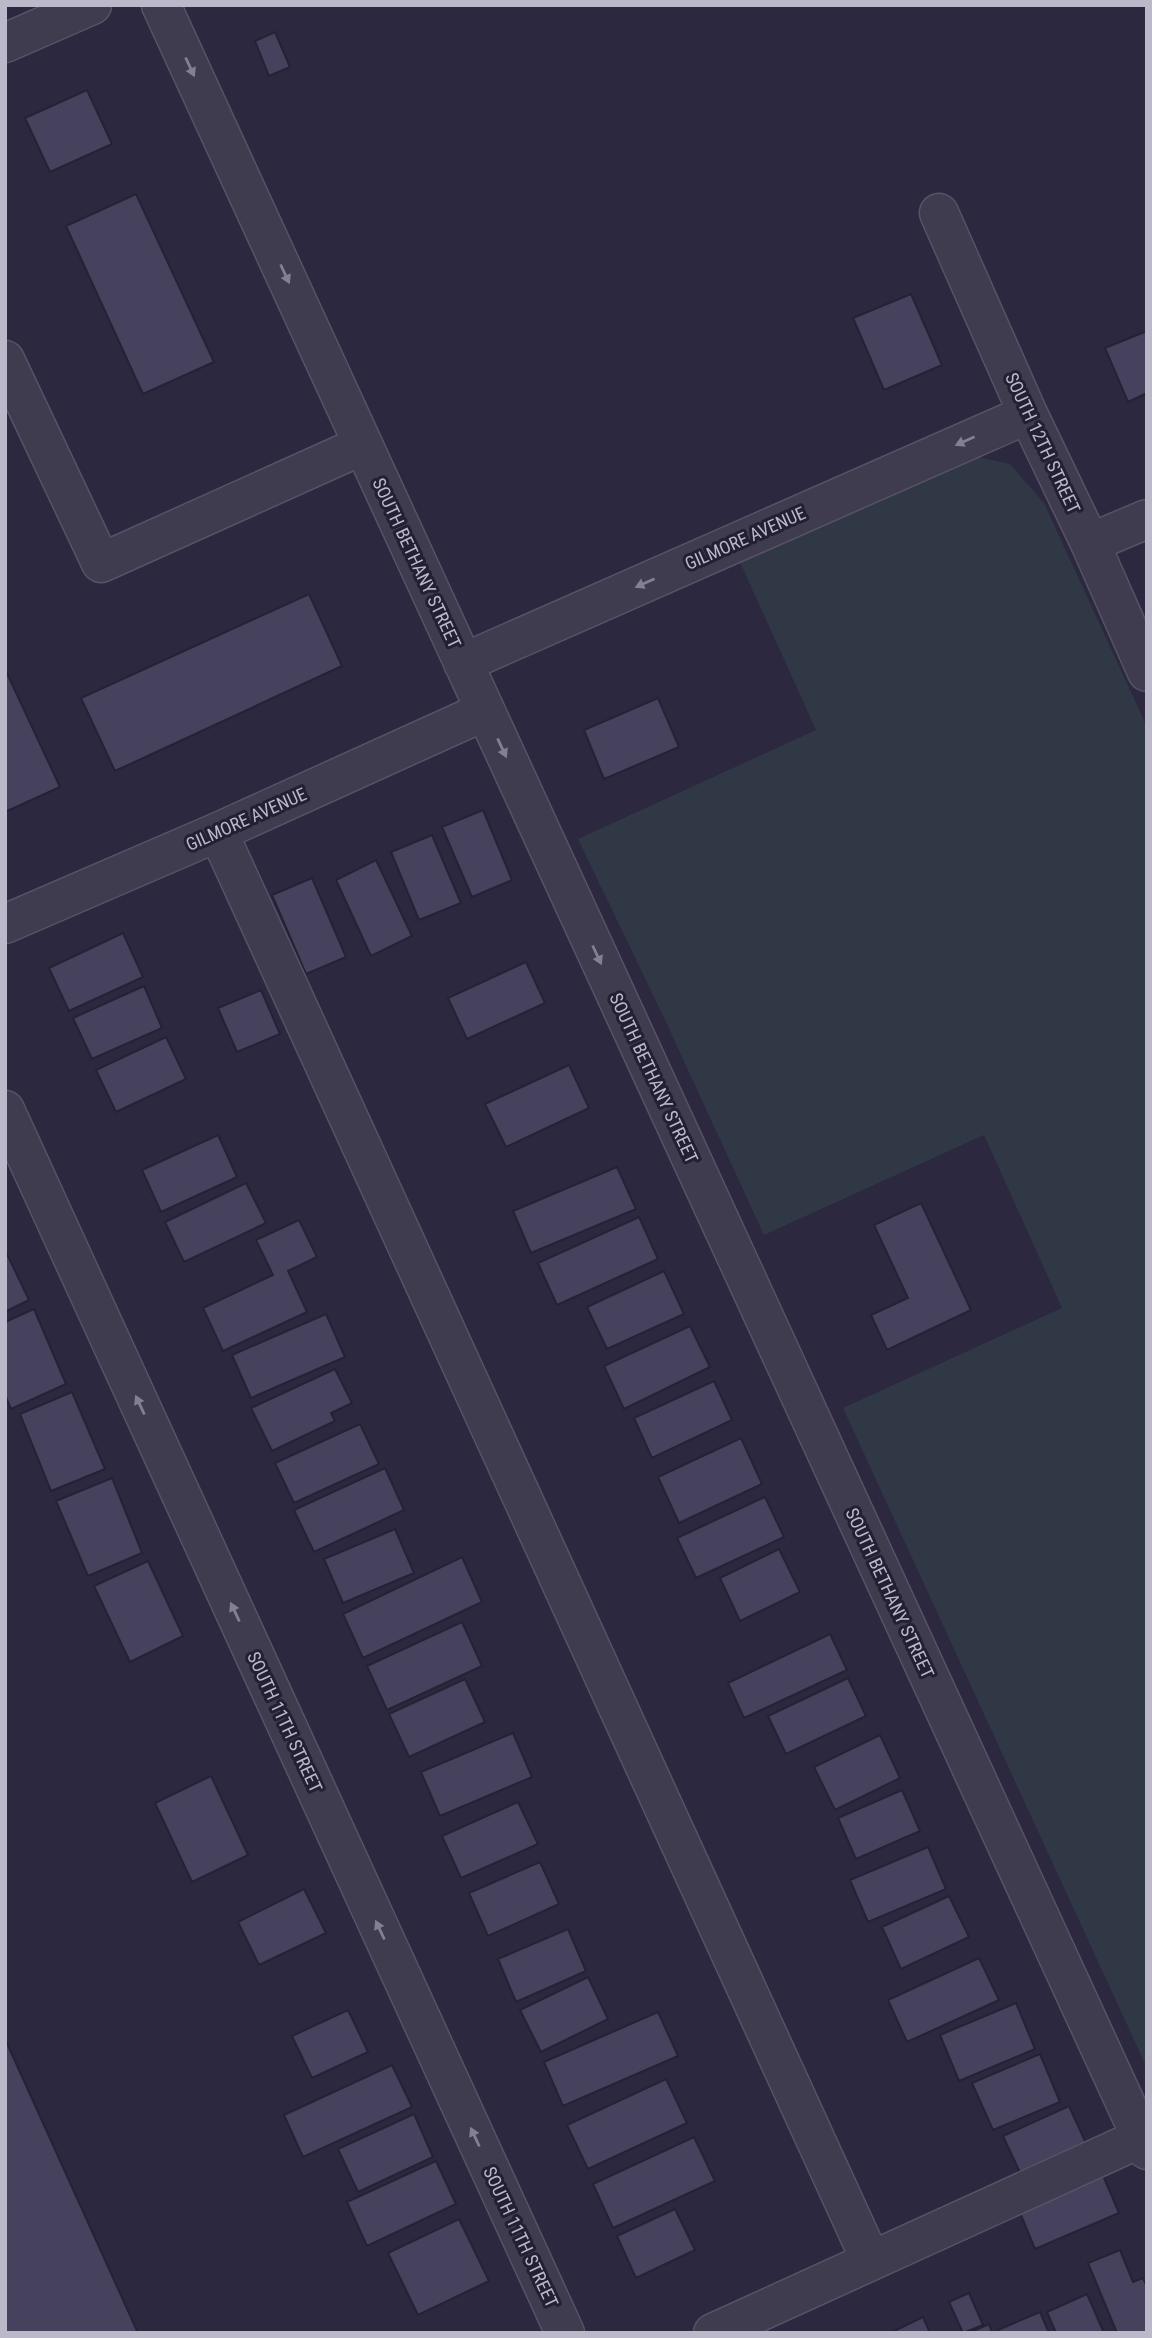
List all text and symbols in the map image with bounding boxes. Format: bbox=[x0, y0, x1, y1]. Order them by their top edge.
one-way arrow bbox=[184, 57, 196, 77]
one-way arrow bbox=[279, 264, 290, 284]
street label: SOUTH 12TH STREET bbox=[1001, 369, 1085, 517]
one-way arrow bbox=[955, 435, 975, 447]
street label: SOUTH BETHANY STREET bbox=[368, 475, 466, 651]
street label: GILMORE AVENUE bbox=[682, 502, 809, 574]
one-way arrow bbox=[635, 577, 655, 589]
one-way arrow bbox=[496, 738, 508, 758]
street label: GILMORE AVENUE bbox=[183, 783, 310, 855]
one-way arrow bbox=[591, 945, 603, 965]
street label: SOUTH BETHANY STREET bbox=[605, 990, 703, 1166]
one-way arrow bbox=[134, 1395, 146, 1415]
street label: SOUTH BETHANY STREET bbox=[841, 1505, 939, 1681]
one-way arrow bbox=[229, 1602, 241, 1622]
street label: SOUTH 11TH STREET bbox=[243, 1648, 327, 1796]
one-way arrow bbox=[374, 1920, 386, 1940]
one-way arrow bbox=[469, 2127, 481, 2147]
street label: SOUTH 11TH STREET bbox=[479, 2163, 563, 2311]

